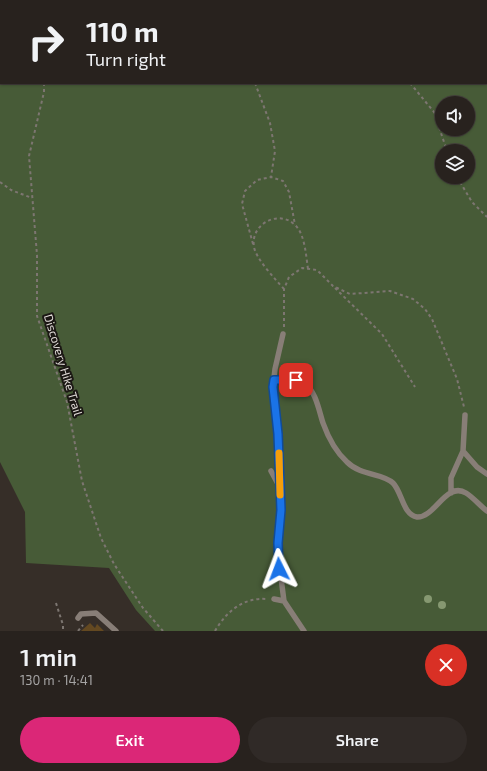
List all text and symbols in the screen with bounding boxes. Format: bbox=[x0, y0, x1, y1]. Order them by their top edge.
text: 110 m bbox=[86, 14, 159, 48]
icon: right bbox=[20, 16, 72, 68]
text: Turn right bbox=[86, 48, 166, 70]
map controls bbox=[435, 96, 475, 184]
button: sound bbox=[435, 96, 475, 136]
button: layers bbox=[435, 144, 475, 184]
street label: Discovery Hike Trail bbox=[42, 312, 86, 418]
pin bbox=[279, 363, 313, 397]
icon: arrive bbox=[285, 369, 307, 391]
position arrow bbox=[258, 548, 300, 590]
text: 1 min bbox=[20, 642, 77, 671]
button: close bbox=[425, 644, 467, 686]
text: 130 m · 14:41 bbox=[20, 672, 93, 688]
button: Exit bbox=[20, 717, 240, 763]
button: Share bbox=[248, 717, 467, 763]

